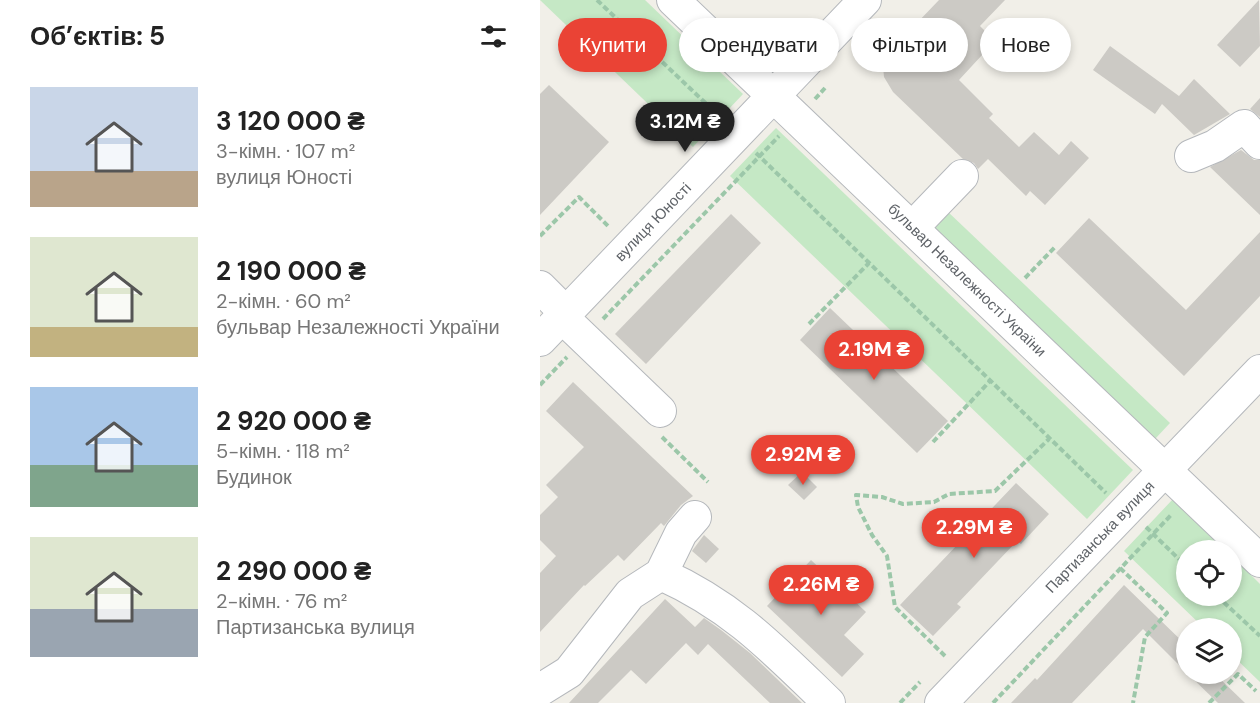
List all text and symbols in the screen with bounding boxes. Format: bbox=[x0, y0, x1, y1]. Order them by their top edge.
chip: Купити bbox=[558, 18, 667, 72]
chip: Орендувати bbox=[679, 18, 839, 72]
chip: Фільтри bbox=[851, 18, 968, 72]
chip: Нове bbox=[980, 18, 1071, 72]
text: Об’єктів: 5 bbox=[30, 19, 165, 53]
icon: filters bbox=[477, 20, 510, 53]
pin: 3.12M ₴ bbox=[630, 102, 740, 153]
text: 3 120 000 ₴ bbox=[216, 104, 365, 138]
text: 3.12M ₴ bbox=[649, 108, 721, 134]
icon: home bbox=[78, 111, 150, 183]
text: 3-кімн. · 107 m² bbox=[216, 138, 355, 164]
text: вулиця Юності bbox=[216, 164, 352, 190]
street label: вулиця Юності bbox=[610, 178, 696, 266]
street label: бульвар Незалежності України bbox=[884, 199, 1050, 361]
text: 2 190 000 ₴ bbox=[216, 254, 366, 288]
icon: home bbox=[78, 261, 150, 333]
text: 2-кімн. · 60 m² bbox=[216, 288, 351, 314]
text: бульвар Незалежності України bbox=[216, 314, 500, 340]
pin: 2.19M ₴ bbox=[819, 330, 929, 381]
text: 2.19M ₴ bbox=[838, 336, 910, 362]
text: 2 920 000 ₴ bbox=[216, 404, 371, 438]
icon: home bbox=[78, 411, 150, 483]
pin: 2.92M ₴ bbox=[748, 435, 858, 486]
text: 5-кімн. · 118 m² bbox=[216, 438, 350, 464]
text: 2.92M ₴ bbox=[765, 441, 841, 467]
text: Будинок bbox=[216, 464, 292, 490]
street label: Партизанська вулиця bbox=[1041, 476, 1159, 598]
pin: 2.29M ₴ bbox=[919, 508, 1029, 559]
text: 2.29M ₴ bbox=[936, 514, 1012, 540]
map controls bbox=[1176, 540, 1242, 684]
button: locate bbox=[1176, 540, 1242, 606]
text: 2 290 000 ₴ bbox=[216, 554, 371, 588]
icon: home bbox=[78, 561, 150, 633]
pin: 2.26M ₴ bbox=[766, 565, 876, 616]
text: 2.26M ₴ bbox=[783, 571, 859, 597]
text: 2-кімн. · 76 m² bbox=[216, 588, 347, 614]
text: Партизанська вулиця bbox=[216, 614, 415, 640]
button: layers bbox=[1176, 618, 1242, 684]

